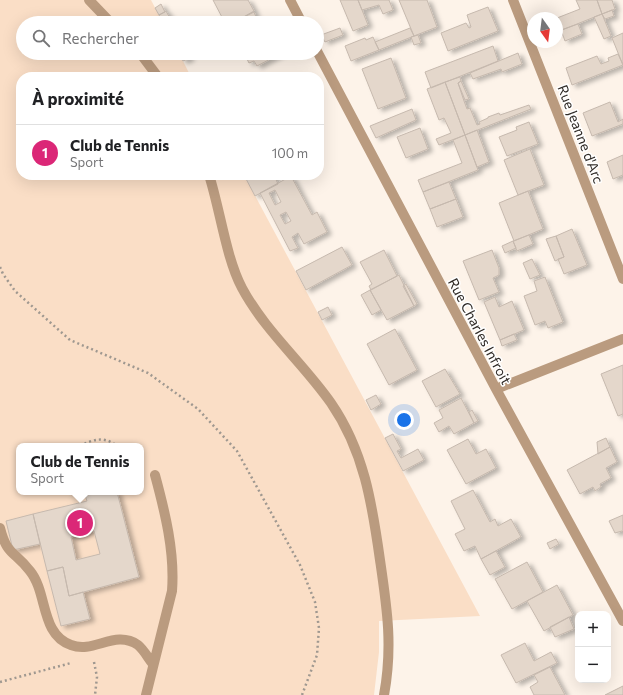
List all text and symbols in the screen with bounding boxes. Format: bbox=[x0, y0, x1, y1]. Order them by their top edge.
north arrow bbox=[527, 12, 563, 48]
search box bbox=[16, 16, 324, 60]
icon: search bbox=[30, 27, 52, 49]
text: Rechercher bbox=[62, 29, 139, 47]
street label: Rue Jeanne d'Arc bbox=[554, 82, 608, 186]
text: À proximité bbox=[32, 88, 124, 109]
text: Club de Tennis bbox=[70, 136, 169, 154]
text: 1 bbox=[42, 145, 48, 161]
text: 100 m bbox=[272, 145, 308, 161]
text: Sport bbox=[70, 154, 104, 170]
street label: Rue Charles Infroit bbox=[445, 275, 515, 387]
your location bbox=[394, 410, 414, 430]
popup bbox=[16, 443, 144, 495]
text: Club de Tennis bbox=[30, 452, 130, 470]
text: Sport bbox=[30, 470, 64, 486]
pin: 1 bbox=[67, 508, 93, 538]
map controls bbox=[575, 611, 611, 683]
button: + bbox=[575, 611, 611, 647]
button: − bbox=[575, 647, 611, 683]

